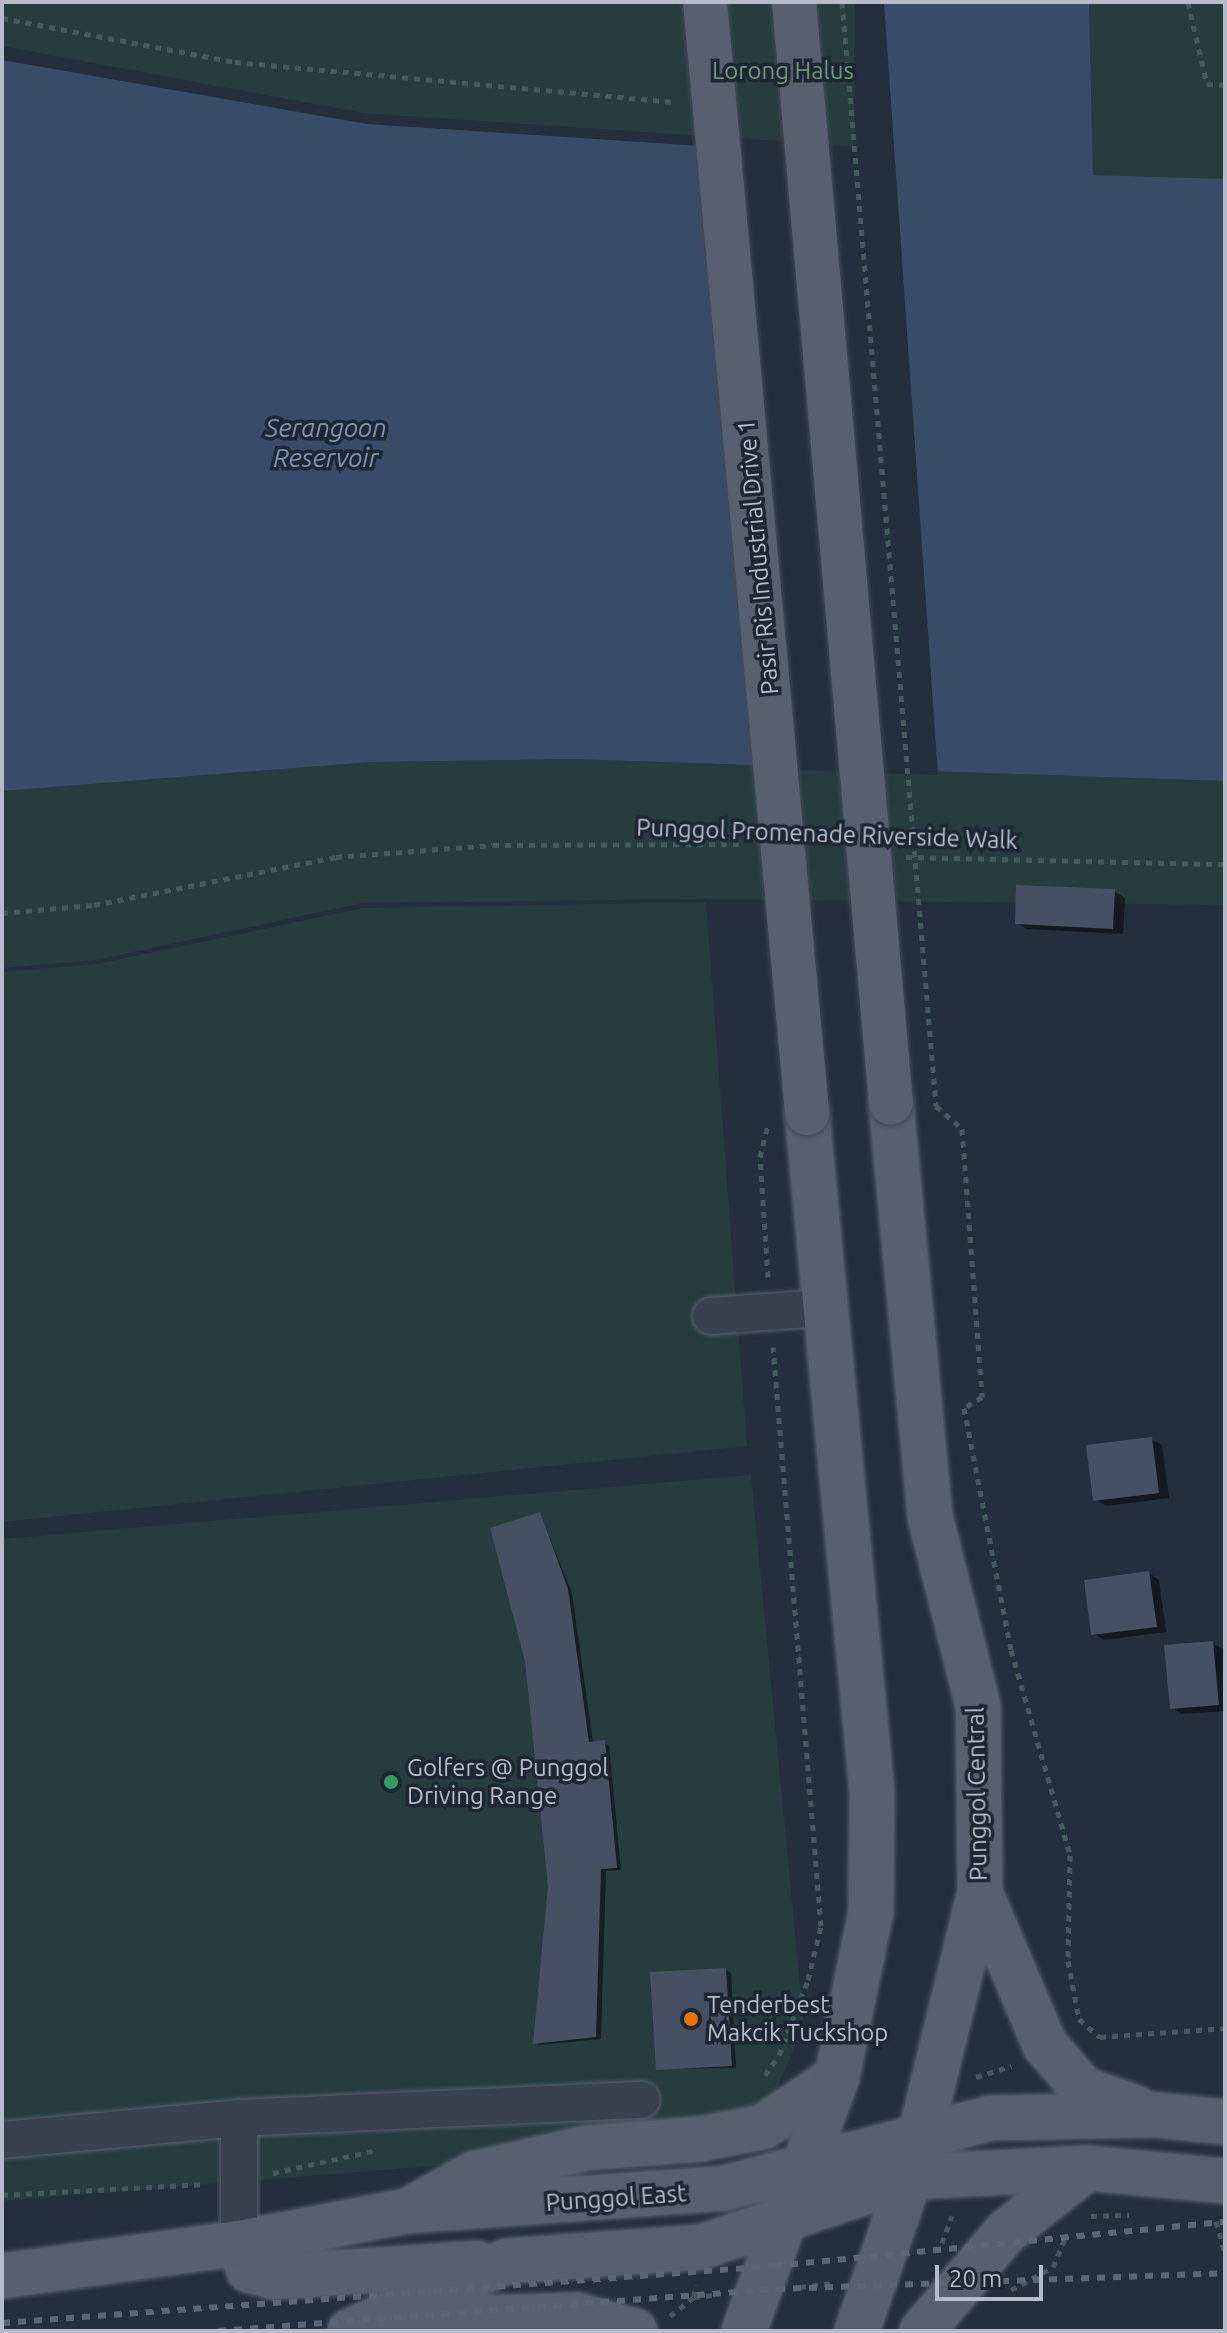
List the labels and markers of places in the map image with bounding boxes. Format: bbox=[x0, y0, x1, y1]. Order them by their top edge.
place label: Golfers @ Punggol Driving Range bbox=[407, 1754, 608, 1810]
marker: Golfers @ Punggol Driving Range bbox=[382, 1773, 400, 1791]
place label: Tenderbest Makcik Tuckshop bbox=[707, 1991, 888, 2047]
marker: Tenderbest Makcik Tuckshop bbox=[682, 2010, 700, 2028]

